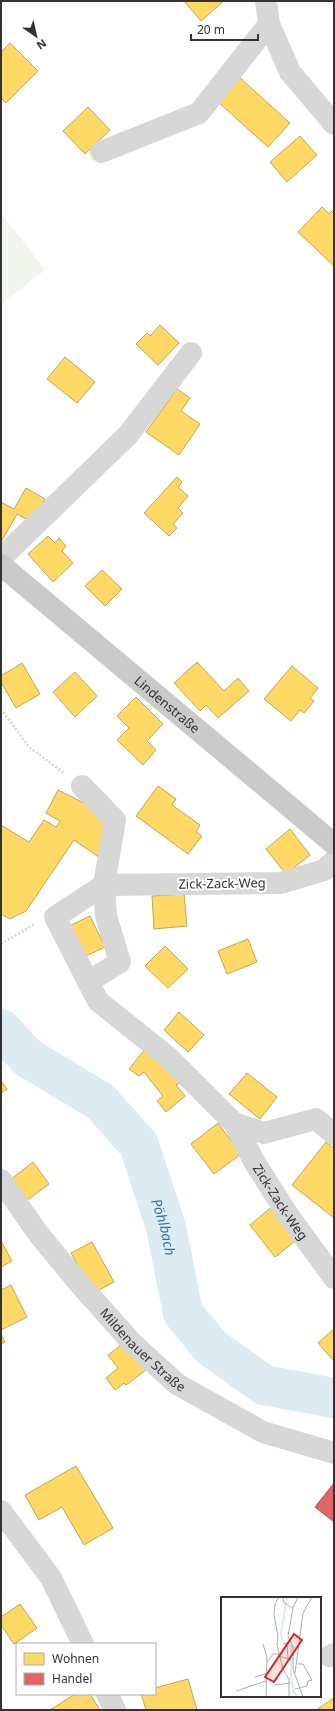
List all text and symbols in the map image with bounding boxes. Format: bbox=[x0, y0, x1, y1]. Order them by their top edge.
north arrow bbox=[16, 16, 56, 56]
scale bar bbox=[191, 16, 258, 42]
text: 20 m bbox=[197, 21, 225, 38]
text: N bbox=[34, 36, 50, 53]
street label: Lindenstraße bbox=[131, 672, 204, 737]
street label: Zick-Zack-Weg bbox=[178, 873, 266, 893]
street label: Zick-Zack-Weg bbox=[249, 1161, 312, 1244]
water label: Pöhlbach bbox=[148, 1196, 181, 1257]
street label: Mildenauer Straße bbox=[96, 1304, 189, 1396]
inset map bbox=[221, 1597, 321, 1697]
legend bbox=[16, 1643, 156, 1695]
text: Wohnen bbox=[52, 1650, 99, 1667]
text: Handel bbox=[52, 1670, 92, 1687]

